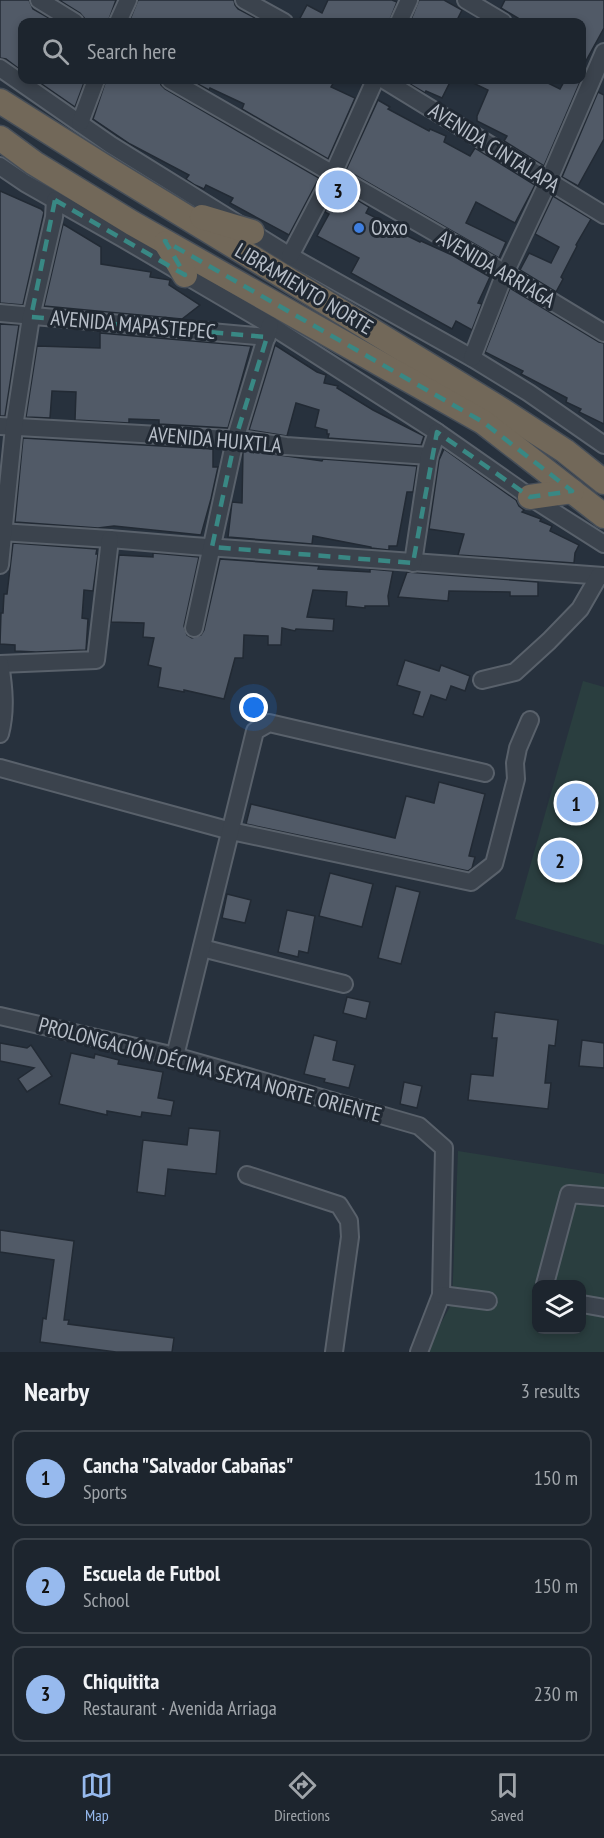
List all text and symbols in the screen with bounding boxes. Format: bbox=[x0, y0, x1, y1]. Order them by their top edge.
search box bbox=[18, 18, 586, 84]
icon: search bbox=[39, 35, 72, 68]
text: Search here bbox=[87, 37, 176, 65]
street label: AVENIDA CINTALAPA bbox=[424, 97, 565, 199]
pin: 3 bbox=[318, 168, 358, 213]
place label: Oxxo bbox=[371, 214, 408, 241]
marker: Oxxo bbox=[352, 221, 366, 235]
street label: AVENIDA ARRIAGA bbox=[432, 224, 560, 313]
street label: LIBRAMIENTO NORTE bbox=[230, 237, 378, 340]
street label: AVENIDA MAPASTEPEC bbox=[49, 304, 217, 345]
street label: AVENIDA HUIXTLA bbox=[147, 420, 283, 459]
your location bbox=[239, 693, 268, 722]
pin: 1 bbox=[556, 780, 596, 826]
pin: 2 bbox=[540, 838, 580, 882]
street label: PROLONGACIÓN DÉCIMA SEXTA NORTE ORIENTE bbox=[36, 1011, 385, 1128]
map controls bbox=[532, 1280, 586, 1334]
button: layers bbox=[532, 1280, 586, 1334]
text: Nearby bbox=[24, 1375, 89, 1408]
text: 3 results bbox=[521, 1378, 580, 1404]
text: Cancha "Salvador Cabañas" bbox=[83, 1451, 294, 1479]
text: 1 bbox=[41, 1465, 50, 1491]
text: 150 m bbox=[534, 1465, 578, 1491]
text: Sports bbox=[83, 1479, 127, 1505]
text: Escuela de Futbol bbox=[83, 1559, 220, 1587]
text: 2 bbox=[41, 1573, 50, 1599]
text: 150 m bbox=[534, 1573, 578, 1599]
text: School bbox=[83, 1587, 129, 1613]
text: Chiquitita bbox=[83, 1667, 159, 1695]
text: 3 bbox=[41, 1681, 50, 1707]
text: 230 m bbox=[534, 1681, 578, 1707]
text: Restaurant · Avenida Arriaga bbox=[83, 1695, 277, 1721]
tab: Map bbox=[80, 1769, 113, 1825]
tab: Directions bbox=[274, 1769, 330, 1825]
tab: Saved bbox=[491, 1769, 524, 1825]

